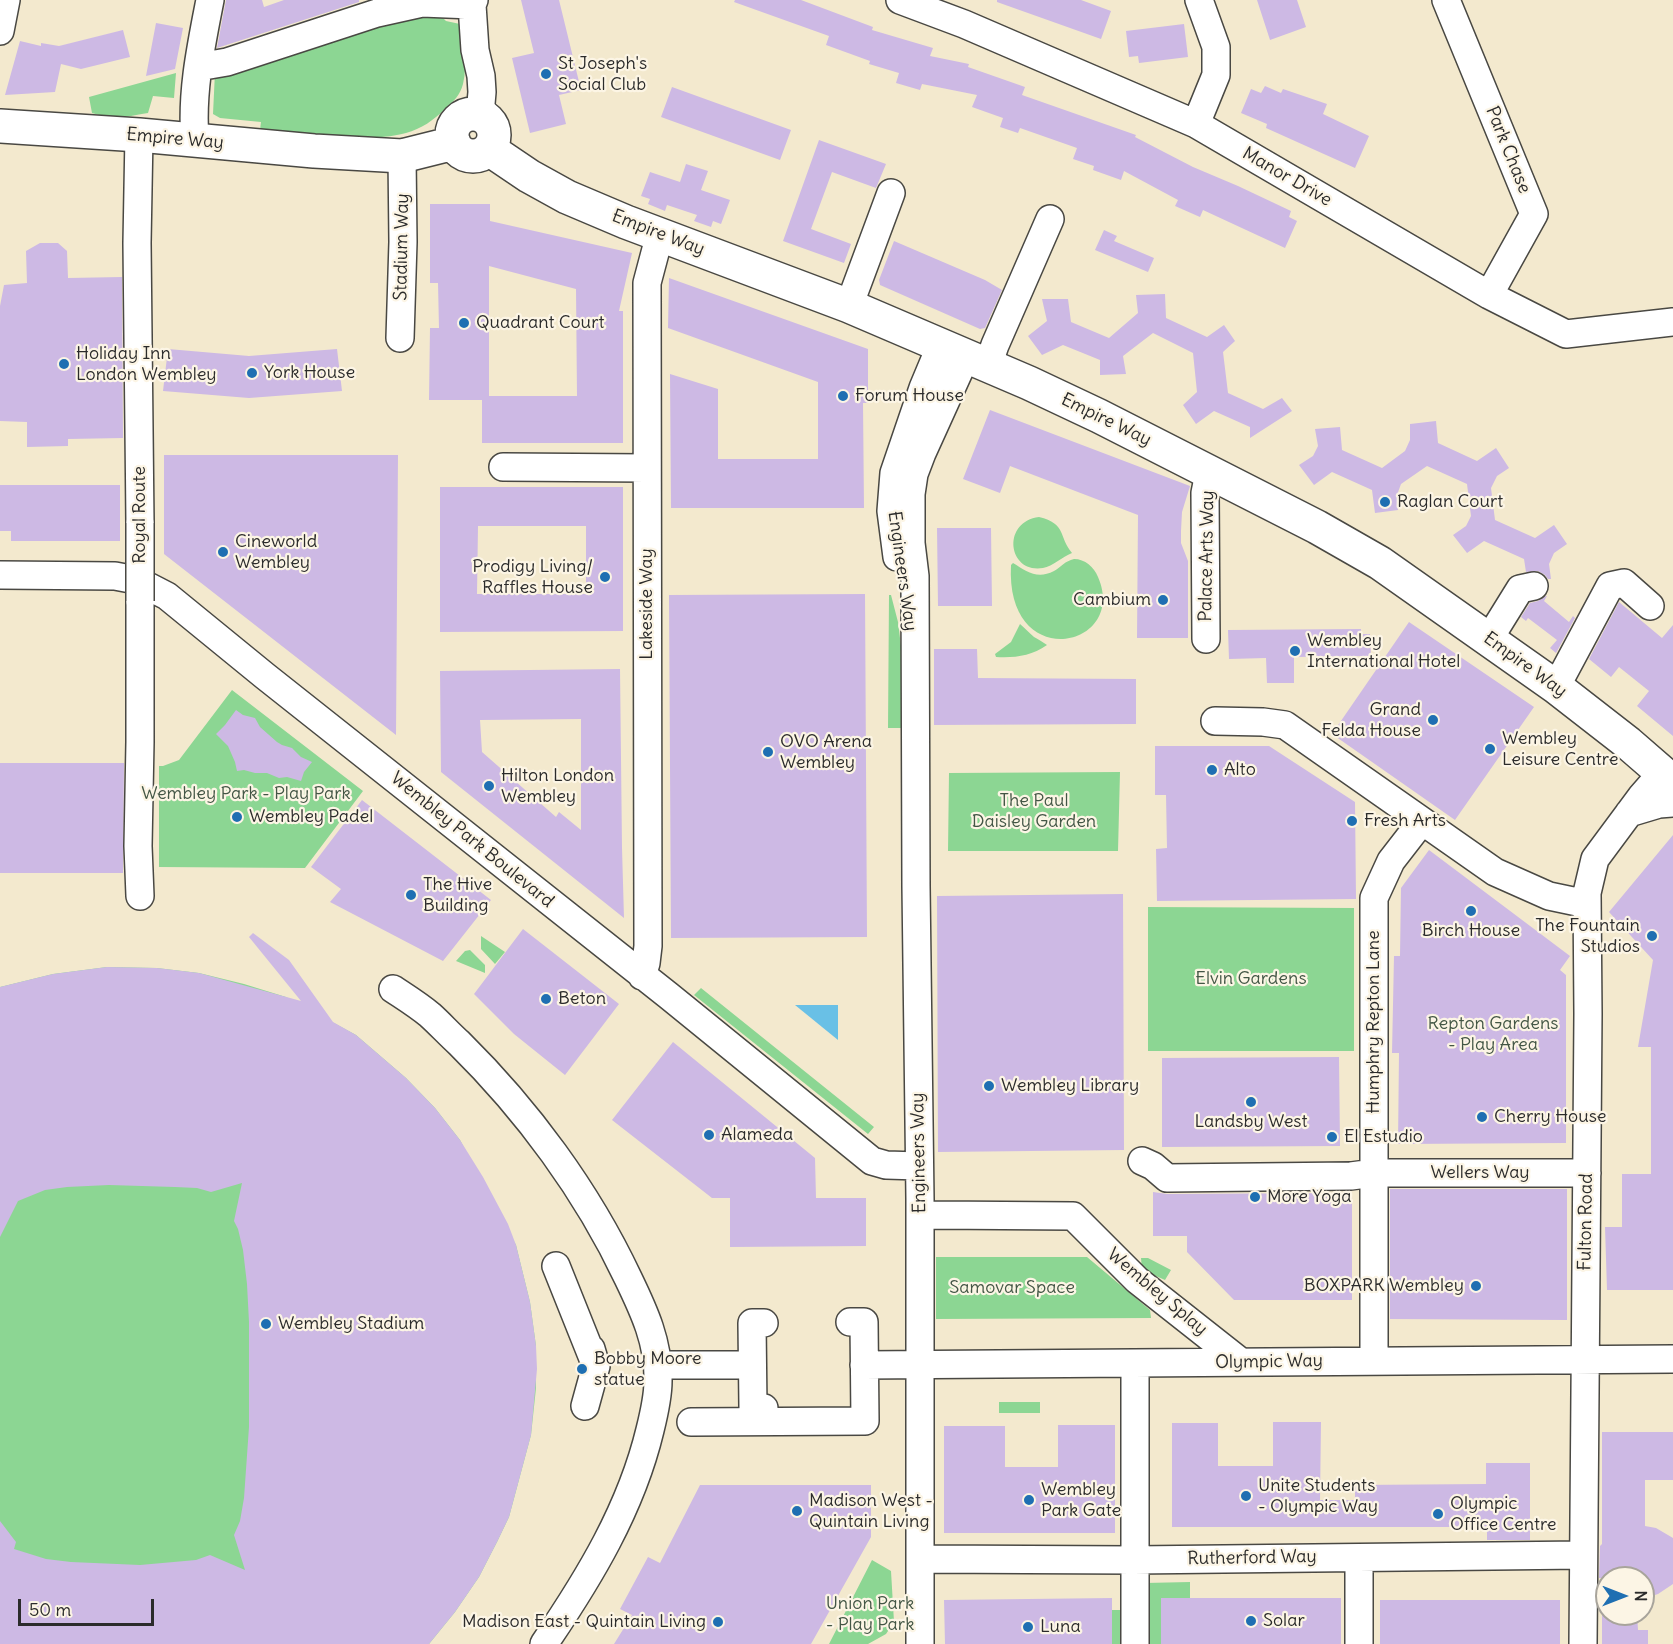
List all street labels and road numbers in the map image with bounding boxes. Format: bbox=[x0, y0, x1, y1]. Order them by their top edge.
street label: Park Chase bbox=[1481, 103, 1535, 197]
street label: Empire Way bbox=[125, 124, 225, 154]
street label: Manor Drive bbox=[1239, 143, 1335, 211]
street label: Stadium Way bbox=[390, 193, 414, 301]
street label: Empire Way bbox=[609, 205, 707, 261]
street label: Empire Way bbox=[1057, 389, 1155, 451]
street label: Royal Route bbox=[129, 466, 151, 564]
street label: Palace Arts Way bbox=[1195, 490, 1219, 622]
street label: Engineers Way bbox=[883, 510, 921, 632]
street label: Lakeside Way bbox=[636, 548, 658, 660]
street label: Empire Way bbox=[1479, 628, 1571, 702]
street label: Wembley Park Boulevard bbox=[386, 768, 558, 912]
street label: Humphry Repton Lane bbox=[1363, 930, 1385, 1114]
street label: Engineers Way bbox=[907, 1092, 931, 1214]
street label: Wellers Way bbox=[1430, 1162, 1530, 1184]
street label: Fulton Road bbox=[1574, 1173, 1598, 1271]
street label: Wembley Splay bbox=[1103, 1244, 1211, 1340]
street label: Olympic Way bbox=[1215, 1350, 1323, 1374]
street label: Rutherford Way bbox=[1187, 1546, 1317, 1570]

